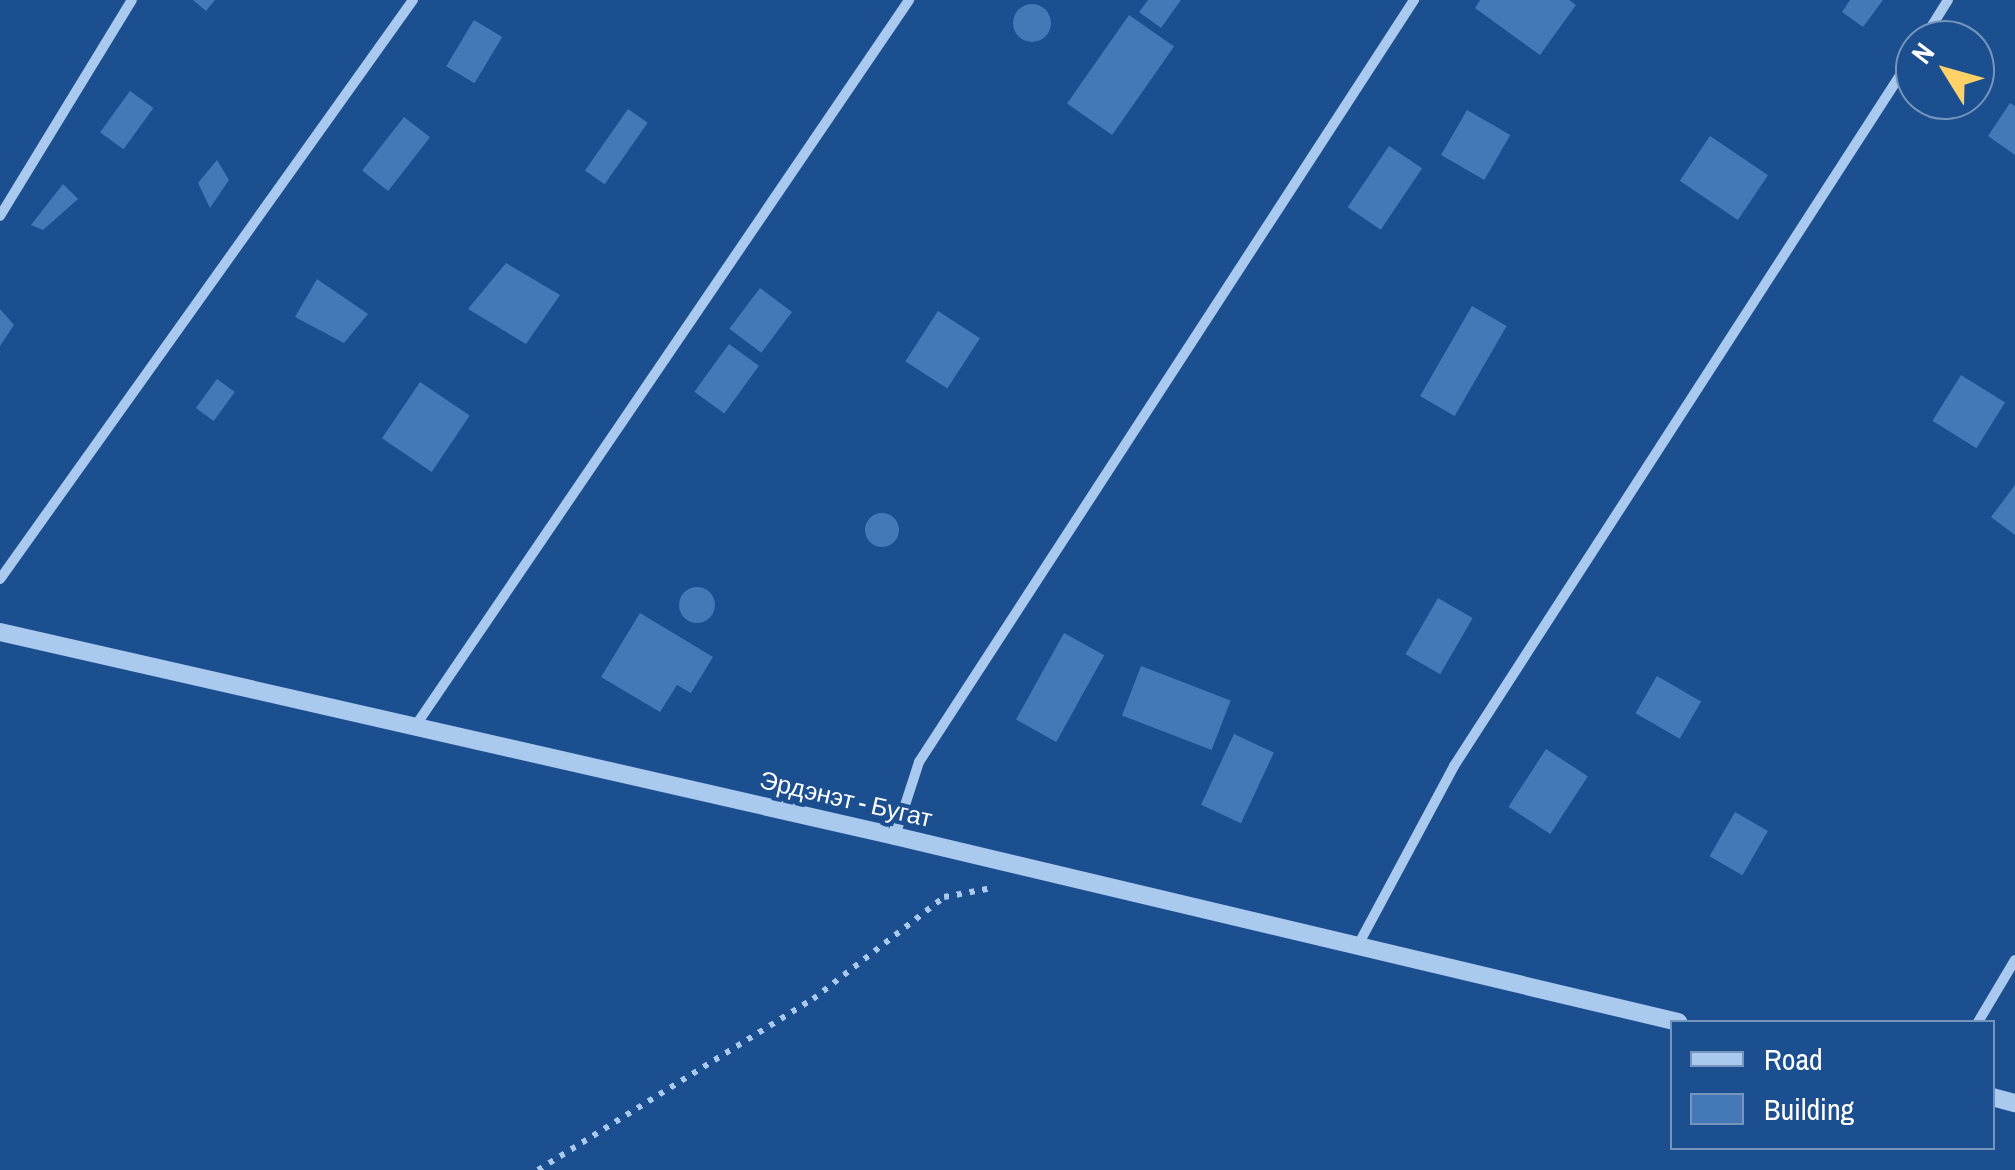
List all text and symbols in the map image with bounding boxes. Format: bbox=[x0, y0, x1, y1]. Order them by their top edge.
north arrow bbox=[1895, 20, 1995, 120]
text: N bbox=[1902, 35, 1943, 71]
street label: Эрдэнэт - Бугат bbox=[757, 765, 935, 833]
legend bbox=[1670, 1020, 1995, 1150]
text: Road bbox=[1764, 1039, 1823, 1079]
text: Building bbox=[1764, 1089, 1854, 1129]

